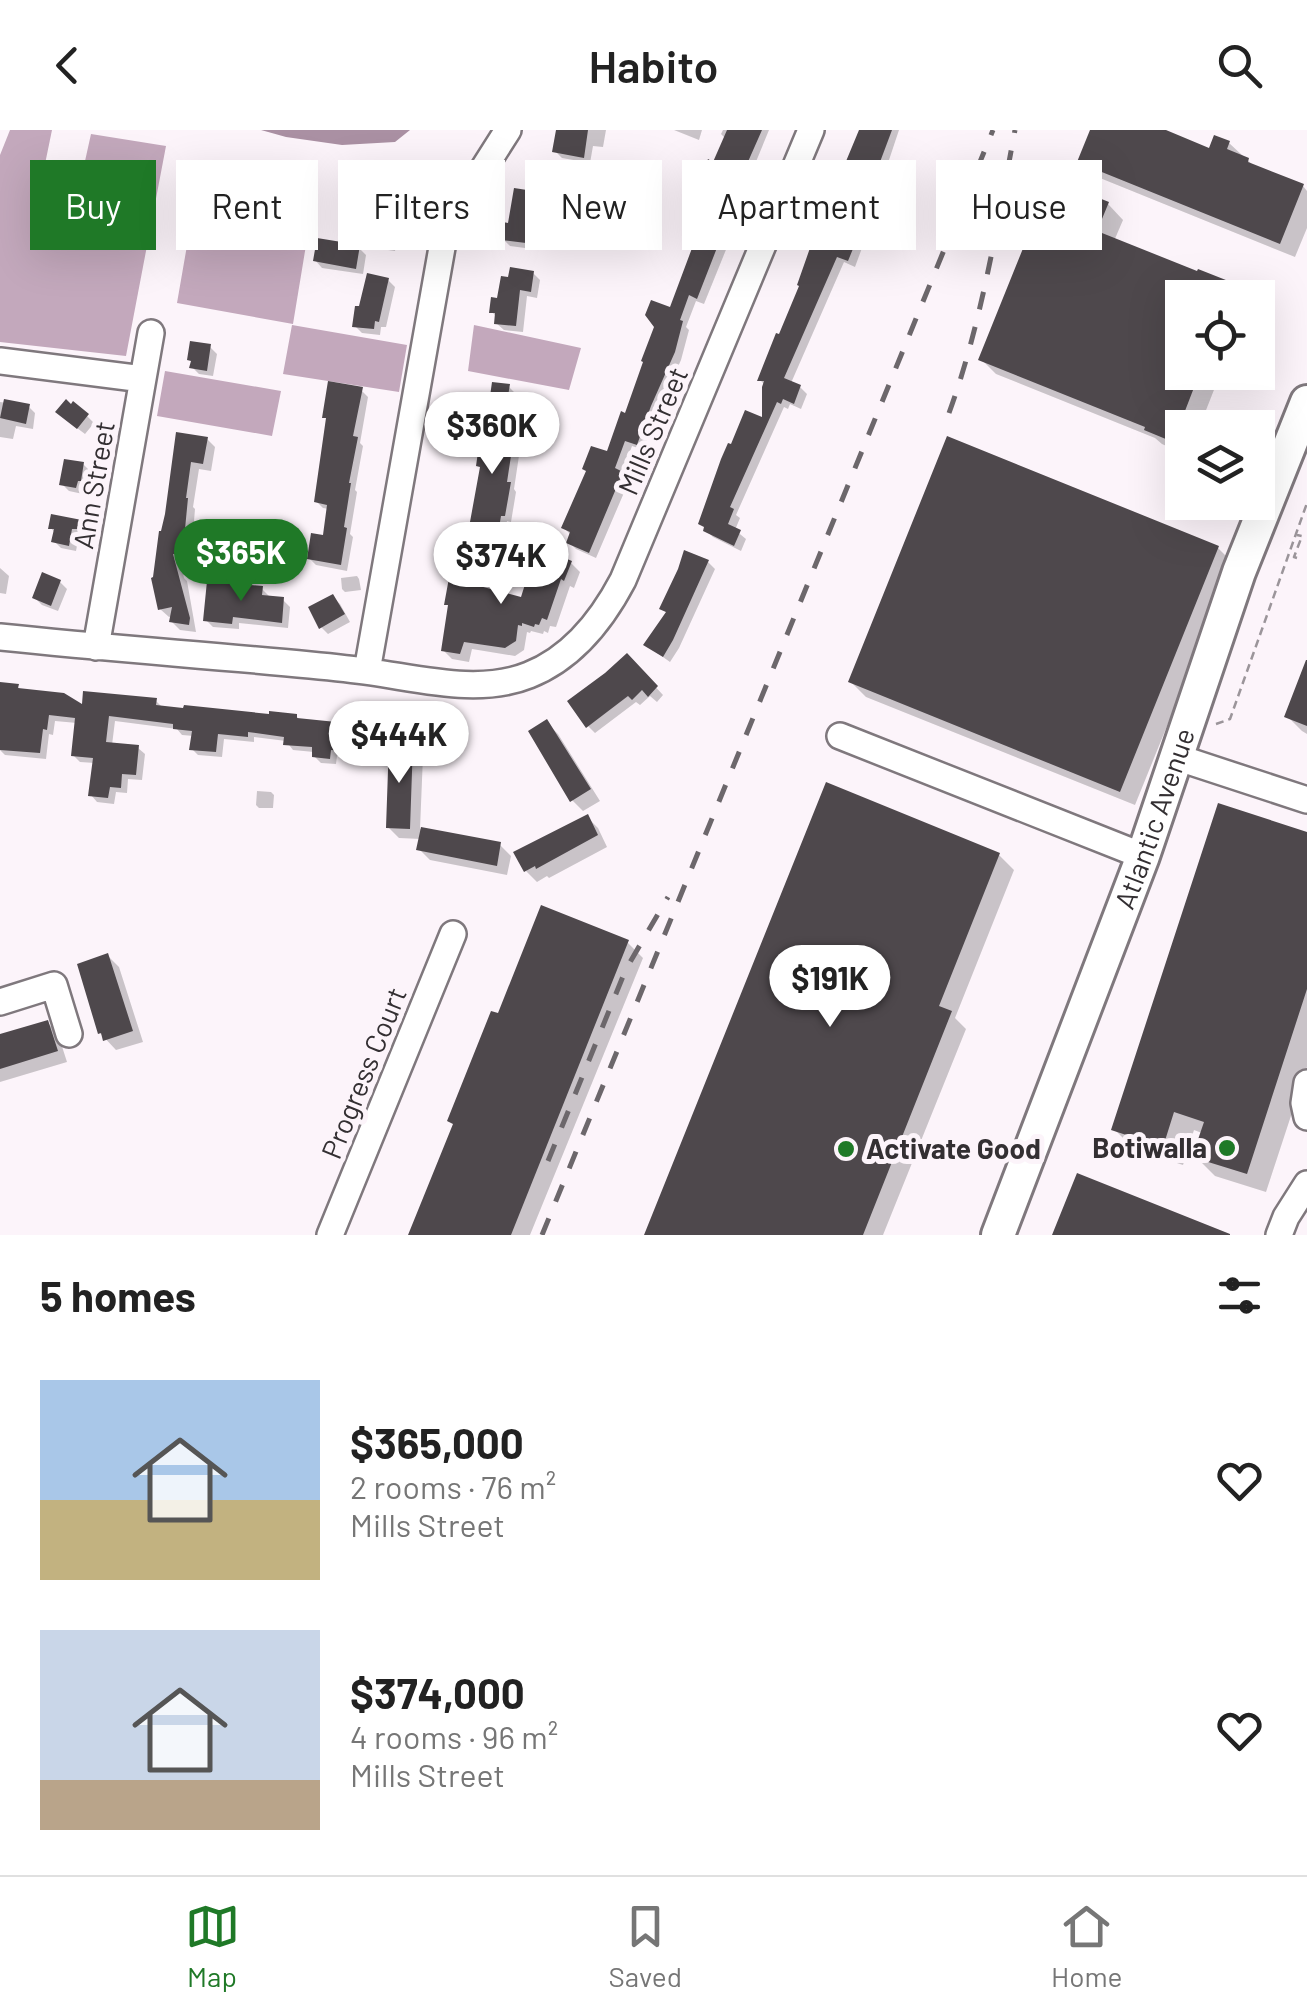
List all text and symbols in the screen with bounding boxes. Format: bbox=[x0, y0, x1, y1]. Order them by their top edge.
icon: back bbox=[40, 38, 95, 93]
text: Habito bbox=[588, 38, 719, 92]
icon: search bbox=[1212, 38, 1267, 93]
chip: Buy bbox=[30, 160, 156, 250]
chip: Rent bbox=[176, 160, 318, 250]
chip: Filters bbox=[338, 160, 505, 250]
chip: New bbox=[525, 160, 662, 250]
chip: Apartment bbox=[682, 160, 916, 250]
chip: House bbox=[936, 160, 1102, 250]
map controls bbox=[1165, 280, 1275, 520]
button: locate bbox=[1165, 280, 1275, 390]
street label: Mills Street bbox=[610, 362, 694, 500]
pin: $360K bbox=[422, 392, 562, 477]
text: $360K bbox=[446, 405, 538, 443]
button: layers bbox=[1165, 410, 1275, 520]
street label: Ann Street bbox=[65, 418, 121, 551]
pin: $365K bbox=[171, 519, 311, 604]
pin: $374K bbox=[431, 522, 571, 607]
text: $365K bbox=[196, 532, 286, 570]
text: $374K bbox=[456, 535, 546, 573]
pin: $444K bbox=[329, 701, 469, 786]
text: $444K bbox=[351, 714, 447, 752]
street label: Atlantic Avenue bbox=[1106, 723, 1201, 913]
pin: $191K bbox=[760, 945, 900, 1030]
text: $191K bbox=[791, 958, 869, 996]
street label: Progress Court bbox=[313, 982, 413, 1163]
place label: Botiwalla bbox=[1092, 1130, 1207, 1164]
place label: Activate Good bbox=[866, 1131, 1041, 1165]
marker: Botiwalla bbox=[1216, 1137, 1238, 1159]
marker: Activate Good bbox=[835, 1138, 857, 1160]
icon: filters bbox=[1212, 1268, 1267, 1323]
text: 5 homes bbox=[40, 1270, 196, 1320]
text: $365,000 bbox=[350, 1417, 524, 1467]
icon: home bbox=[120, 1420, 240, 1540]
icon: heart bbox=[1212, 1453, 1267, 1508]
text: 2 rooms · 76 m² bbox=[350, 1467, 556, 1505]
text: Mills Street bbox=[350, 1505, 505, 1543]
text: $374,000 bbox=[350, 1667, 525, 1717]
icon: home bbox=[120, 1670, 240, 1790]
icon: heart bbox=[1212, 1703, 1267, 1758]
text: 4 rooms · 96 m² bbox=[350, 1717, 558, 1755]
text: Mills Street bbox=[350, 1755, 505, 1793]
tab: Map bbox=[185, 1899, 240, 1993]
tab: Saved bbox=[609, 1899, 682, 1993]
tab: Home bbox=[1051, 1899, 1122, 1993]

